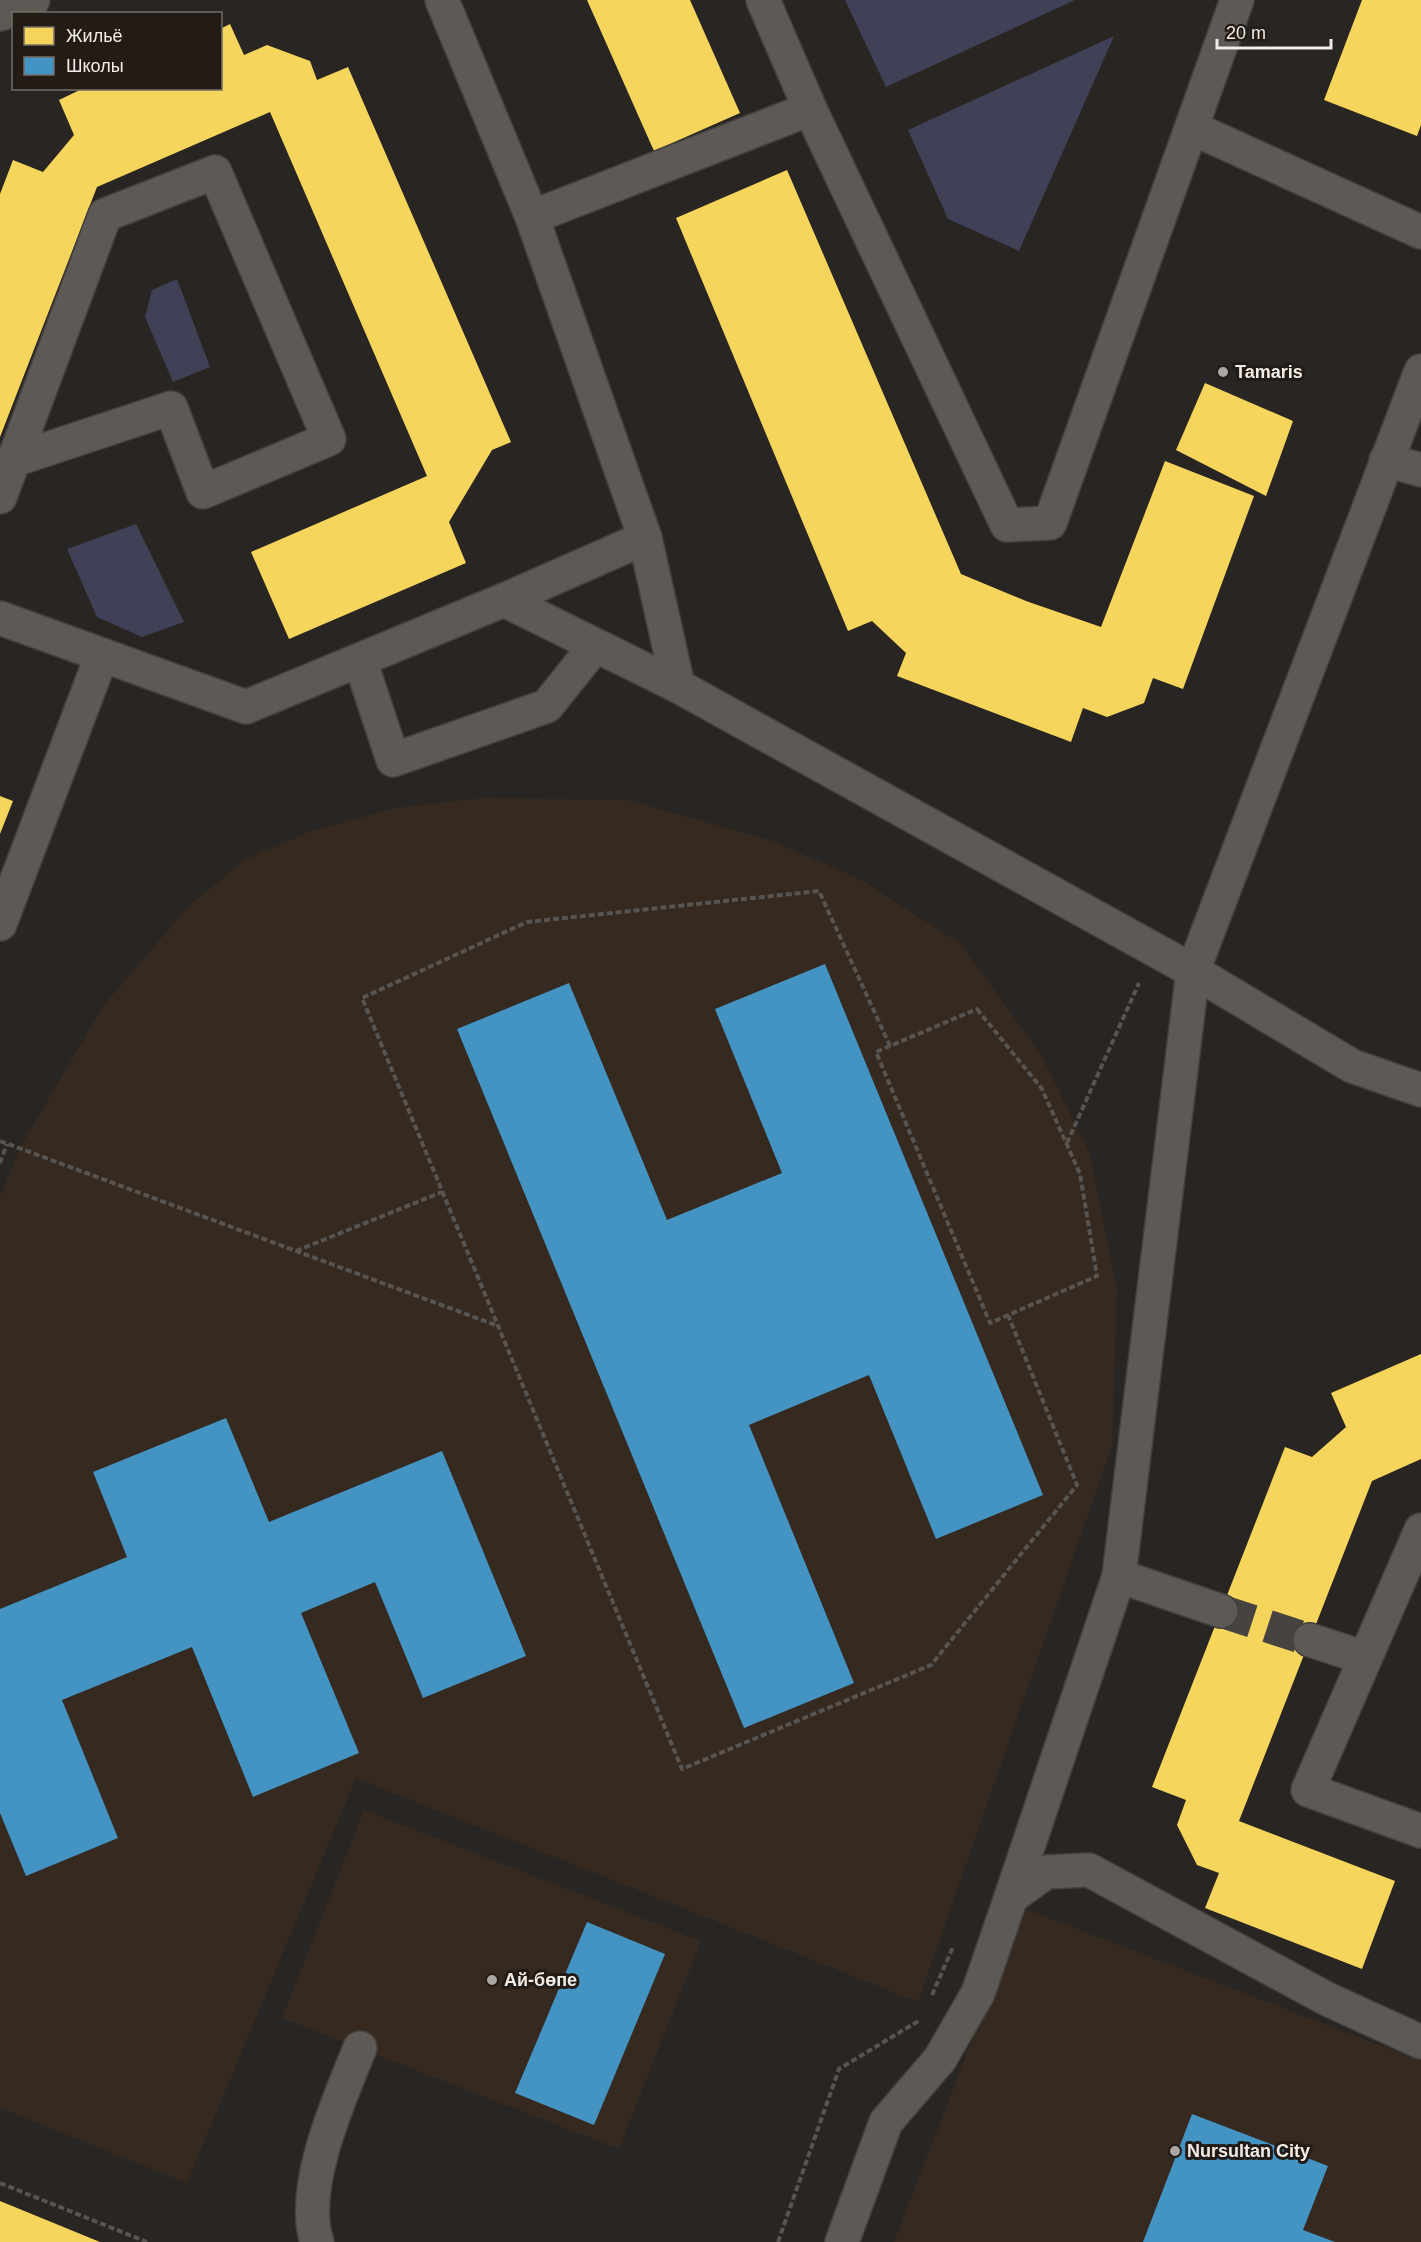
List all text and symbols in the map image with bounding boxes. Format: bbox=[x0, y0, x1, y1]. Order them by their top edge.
legend bbox=[12, 12, 222, 90]
scale bar bbox=[1217, 12, 1331, 50]
text: 20 m bbox=[1226, 23, 1266, 43]
text: Жильё bbox=[66, 26, 123, 46]
text: Школы bbox=[66, 56, 124, 76]
place label: Tamaris bbox=[1235, 362, 1303, 382]
marker: Tamaris bbox=[1216, 365, 1230, 379]
place label: Ай-бөпе bbox=[504, 1970, 577, 1990]
marker: Ай-бөпе bbox=[485, 1973, 499, 1987]
place label: Nursultan City bbox=[1187, 2141, 1310, 2161]
marker: Nursultan City bbox=[1168, 2144, 1182, 2158]

